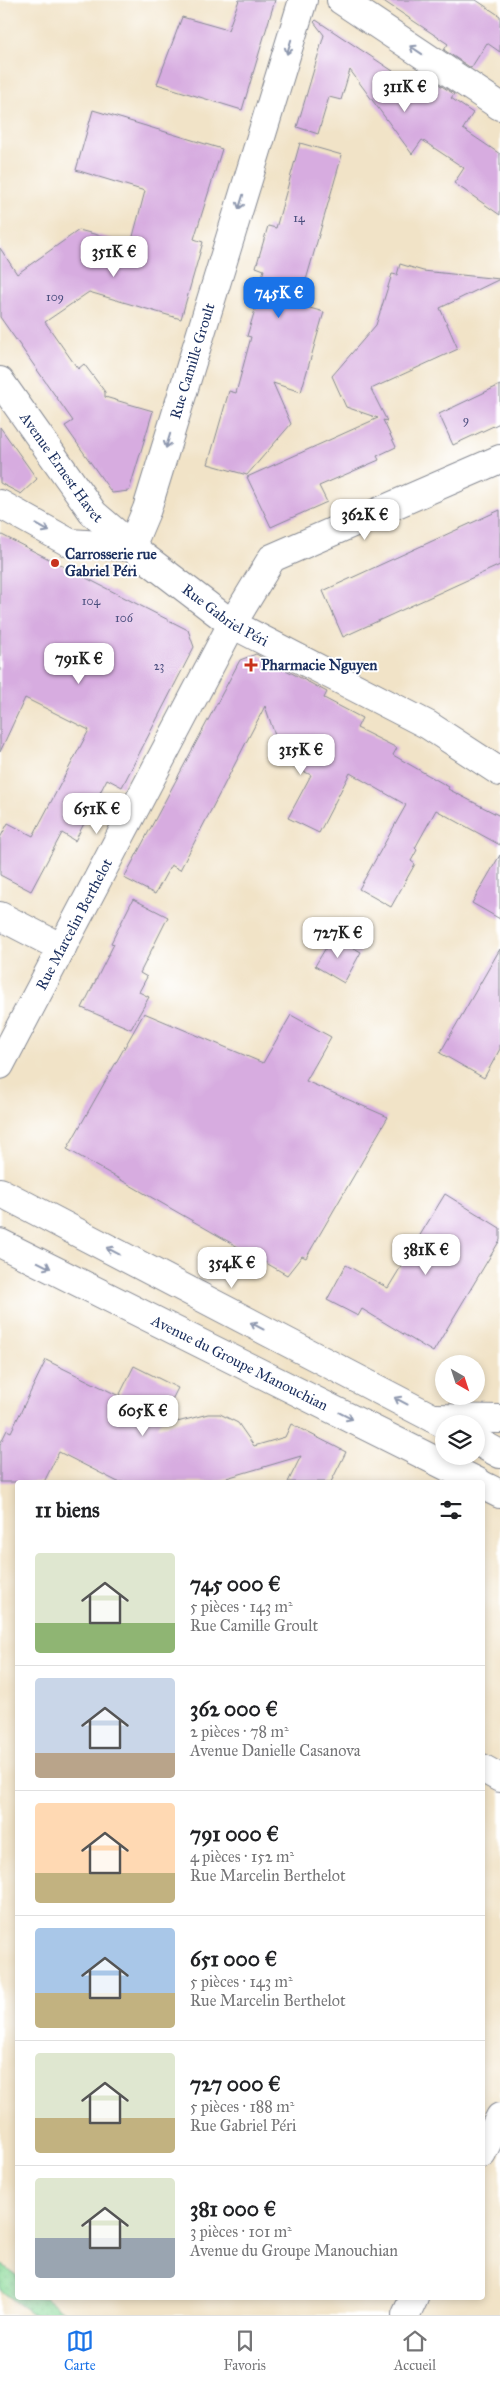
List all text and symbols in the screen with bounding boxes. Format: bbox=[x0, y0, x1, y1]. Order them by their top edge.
one-way arrow bbox=[283, 38, 293, 54]
one-way arrow bbox=[409, 45, 423, 55]
pin: 311K € bbox=[364, 70, 446, 113]
text: 311K € bbox=[383, 77, 427, 96]
one-way arrow bbox=[235, 194, 245, 210]
house number: 14 bbox=[293, 211, 305, 225]
pin: 351K € bbox=[73, 236, 155, 278]
text: 351K € bbox=[92, 242, 136, 261]
pin: 745K € bbox=[238, 276, 320, 319]
text: 745K € bbox=[254, 283, 304, 302]
house number: 109 bbox=[46, 290, 64, 304]
street label: Rue Camille Groult bbox=[166, 300, 219, 421]
street label: Avenue Ernest Havet bbox=[15, 408, 107, 527]
house number: 9 bbox=[463, 413, 469, 427]
one-way arrow bbox=[162, 433, 172, 449]
pin: 362K € bbox=[324, 498, 406, 541]
text: 362K € bbox=[342, 505, 389, 524]
one-way arrow bbox=[35, 523, 49, 533]
place label: Carrosserie rue Gabriel Péri bbox=[65, 545, 157, 580]
marker: Carrosserie rue Gabriel Péri bbox=[49, 557, 61, 569]
street label: Rue Gabriel Péri bbox=[179, 580, 271, 650]
house number: 104 bbox=[82, 594, 100, 608]
house number: 106 bbox=[115, 611, 134, 625]
pin: 791K € bbox=[38, 642, 120, 685]
text: 791K € bbox=[55, 649, 103, 668]
place label: Pharmacie Nguyen bbox=[261, 656, 378, 675]
house number: 23 bbox=[154, 659, 165, 673]
marker: Pharmacie Nguyen bbox=[245, 659, 257, 671]
pin: 315K € bbox=[260, 734, 342, 776]
text: 315K € bbox=[279, 740, 323, 759]
pin: 651K € bbox=[56, 792, 138, 835]
text: 651K € bbox=[74, 799, 120, 818]
street label: Rue Marcelin Berthelot bbox=[32, 855, 116, 993]
pin: 727K € bbox=[297, 916, 379, 959]
text: 727K € bbox=[313, 923, 363, 942]
pin: 381K € bbox=[385, 1234, 467, 1276]
text: 381K € bbox=[403, 1240, 449, 1259]
one-way arrow bbox=[106, 1246, 121, 1255]
pin: 354K € bbox=[191, 1246, 273, 1289]
text: 354K € bbox=[209, 1253, 255, 1272]
one-way arrow bbox=[36, 1260, 51, 1270]
street label: Avenue du Groupe Manouchian bbox=[148, 1311, 331, 1415]
one-way arrow bbox=[250, 1321, 265, 1330]
north arrow bbox=[435, 1355, 485, 1405]
map controls bbox=[435, 1355, 485, 1465]
pin: 605K € bbox=[102, 1394, 184, 1437]
one-way arrow bbox=[394, 1396, 409, 1405]
text: 605K € bbox=[118, 1401, 168, 1420]
one-way arrow bbox=[338, 1411, 353, 1421]
button: layers bbox=[435, 1415, 485, 1465]
icon: filters bbox=[437, 1496, 465, 1524]
text: 11 biens bbox=[35, 1497, 100, 1523]
text: 745 000 € bbox=[190, 1571, 281, 1597]
icon: home bbox=[75, 1573, 135, 1633]
text: 5 pièces · 143 m² bbox=[190, 1597, 293, 1616]
text: Rue Camille Groult bbox=[190, 1616, 318, 1635]
text: 362 000 € bbox=[190, 1696, 278, 1722]
icon: home bbox=[75, 1698, 135, 1758]
text: 2 pièces · 78 m² bbox=[190, 1722, 289, 1741]
text: Avenue Danielle Casanova bbox=[190, 1741, 361, 1760]
text: 791 000 € bbox=[190, 1821, 279, 1847]
icon: home bbox=[75, 1823, 135, 1883]
text: 4 pièces · 152 m² bbox=[190, 1847, 294, 1866]
text: Rue Marcelin Berthelot bbox=[190, 1866, 346, 1885]
text: 651 000 € bbox=[190, 1946, 277, 1972]
icon: home bbox=[75, 1948, 135, 2008]
text: 5 pièces · 143 m² bbox=[190, 1972, 293, 1991]
text: Rue Marcelin Berthelot bbox=[190, 1991, 346, 2010]
text: 727 000 € bbox=[190, 2071, 281, 2097]
icon: home bbox=[75, 2073, 135, 2133]
text: 5 pièces · 188 m² bbox=[190, 2097, 294, 2116]
text: Rue Gabriel Péri bbox=[190, 2116, 297, 2135]
text: 381 000 € bbox=[190, 2196, 276, 2222]
icon: home bbox=[75, 2198, 135, 2258]
text: 3 pièces · 101 m² bbox=[190, 2222, 292, 2241]
text: Avenue du Groupe Manouchian bbox=[190, 2241, 398, 2260]
tab: Carte bbox=[64, 2327, 95, 2374]
tab: Favoris bbox=[223, 2327, 266, 2374]
tab: Accueil bbox=[394, 2327, 436, 2374]

